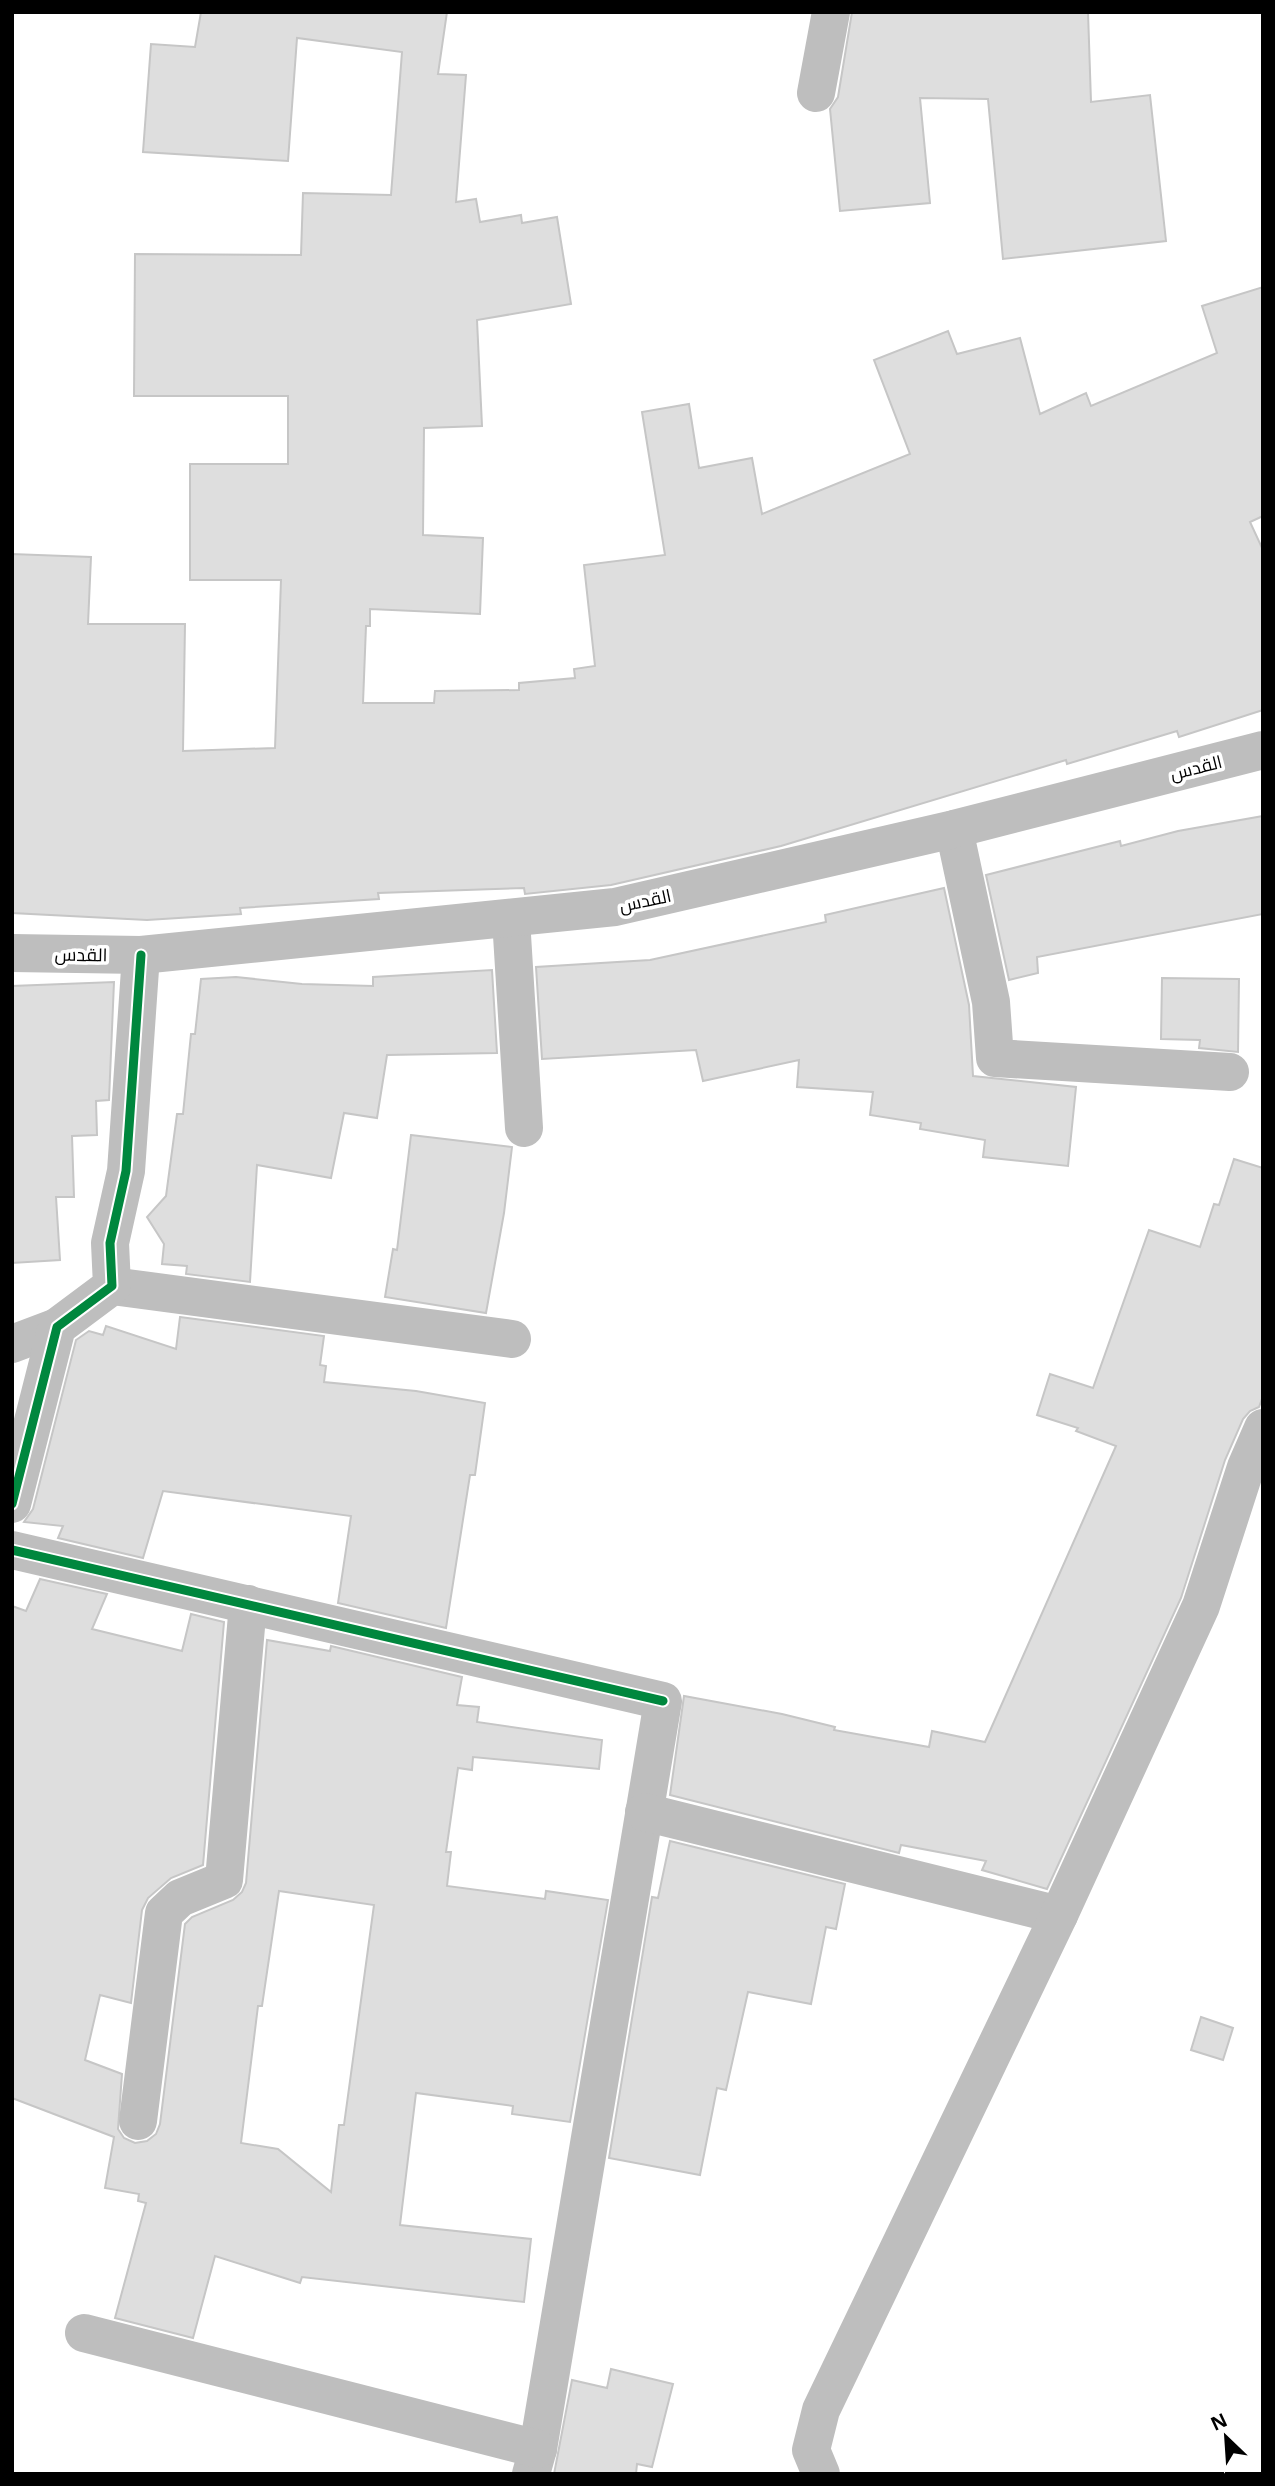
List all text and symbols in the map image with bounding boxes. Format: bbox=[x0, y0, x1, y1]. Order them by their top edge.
street label: القدس bbox=[1168, 749, 1224, 785]
street label: القدس bbox=[617, 883, 673, 917]
street label: القدس bbox=[54, 942, 108, 966]
north arrow bbox=[1191, 2402, 1261, 2472]
text: N bbox=[1206, 2407, 1231, 2437]

